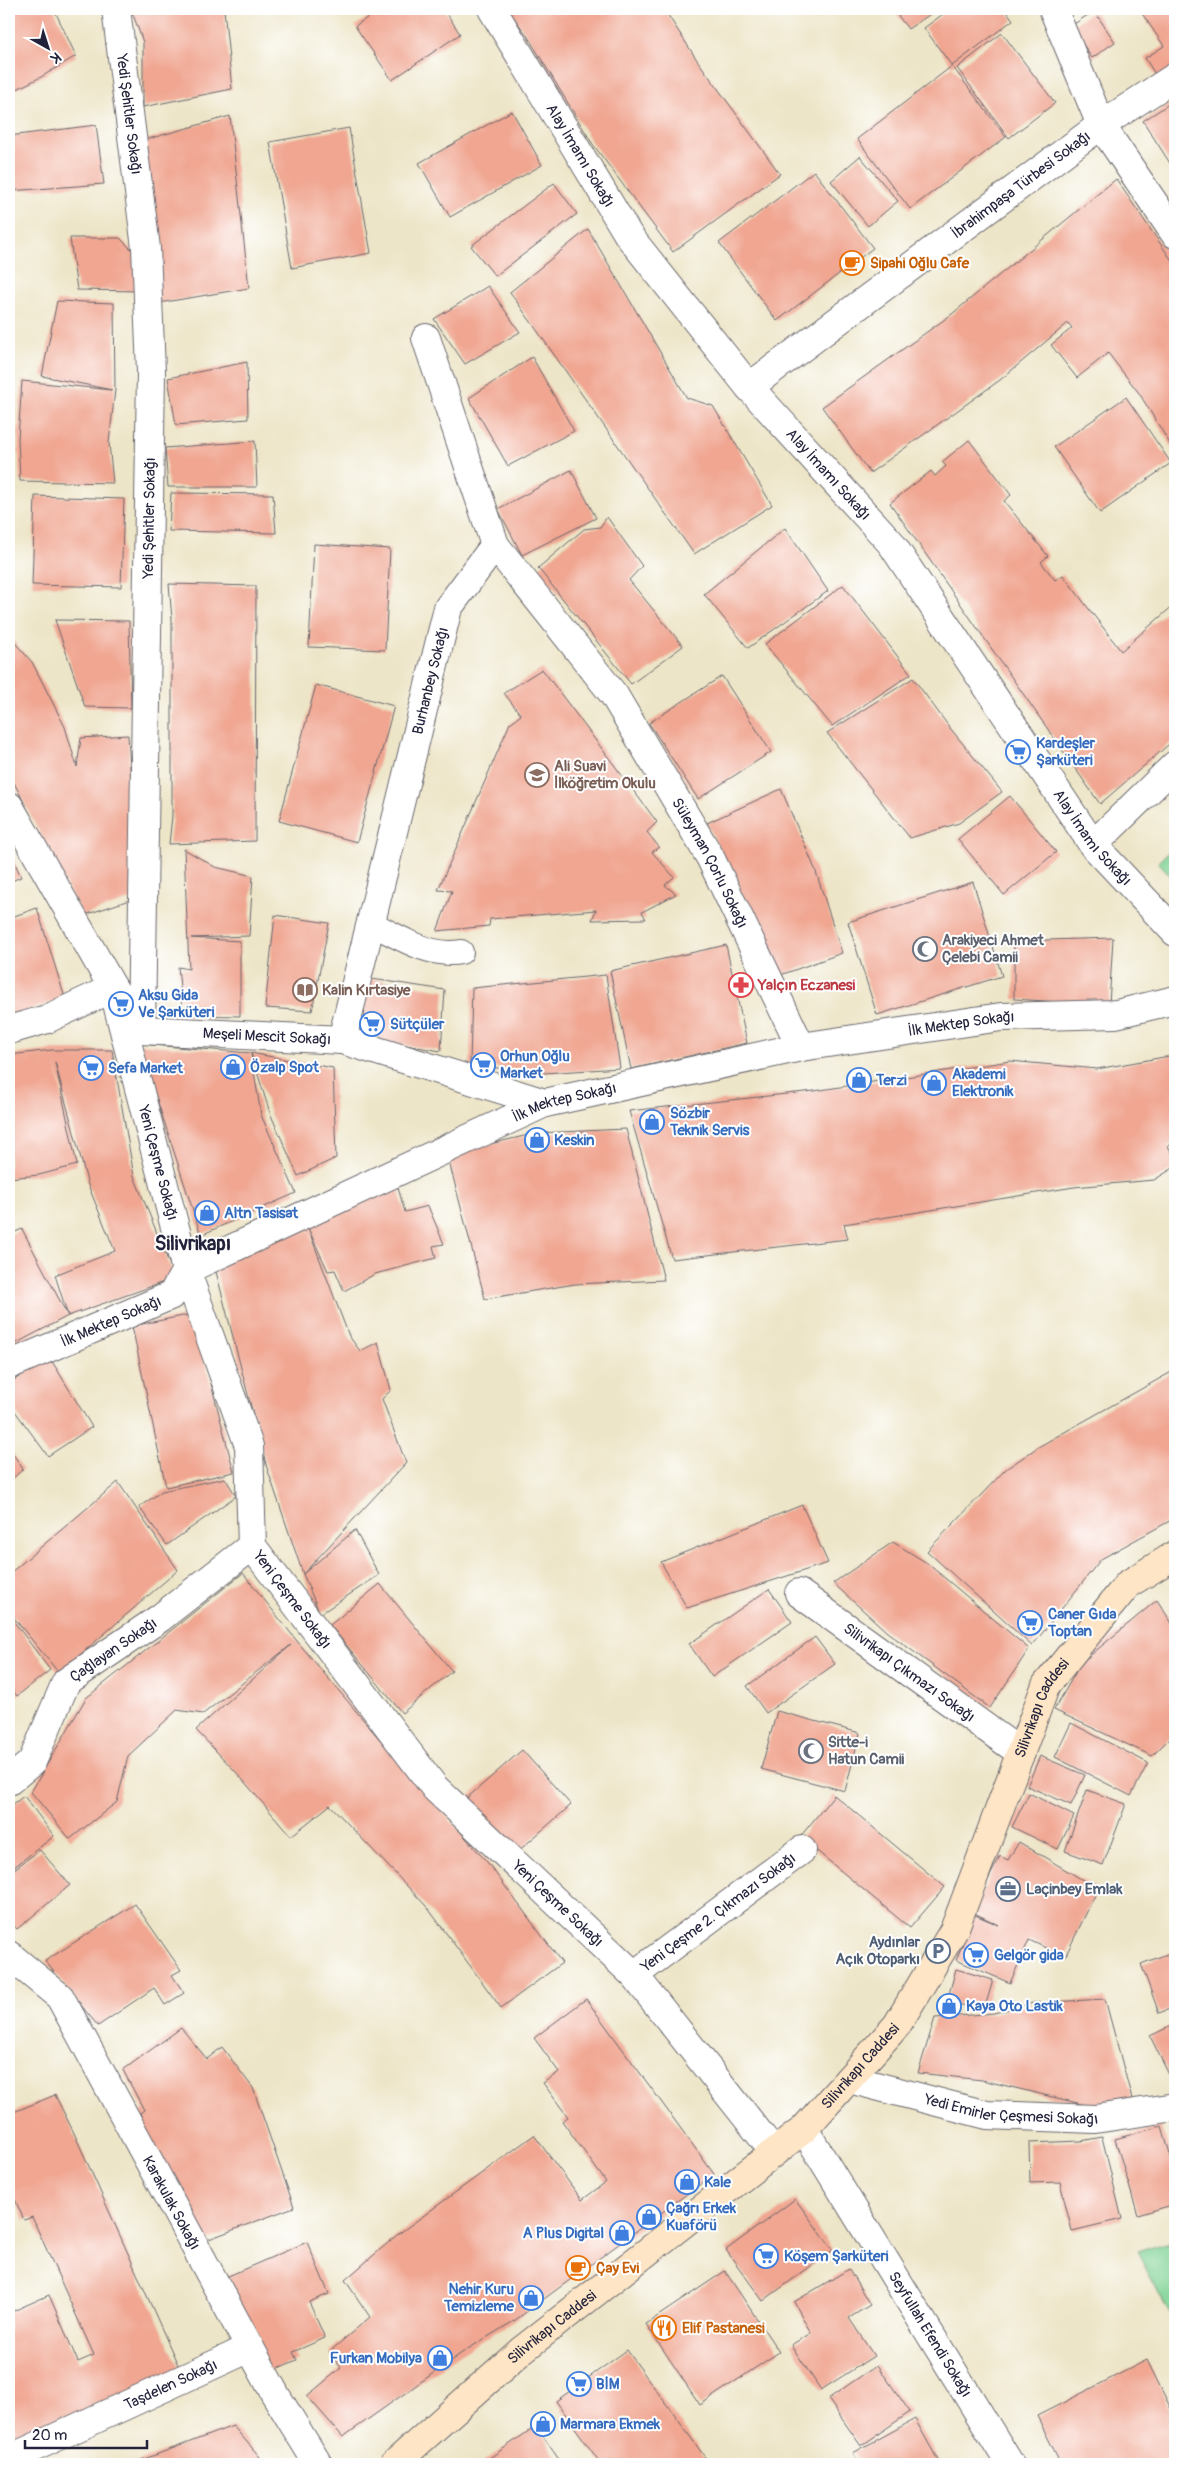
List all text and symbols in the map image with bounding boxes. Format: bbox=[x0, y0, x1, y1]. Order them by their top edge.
north arrow bbox=[22, 22, 72, 72]
text: K bbox=[47, 48, 65, 67]
street label: Yedi Şehitler Sokağı bbox=[112, 52, 146, 176]
street label: Alay İmamı Sokağı bbox=[542, 101, 618, 211]
street label: İbrahimpaşa Türbesi Sokağı bbox=[948, 127, 1095, 243]
cafe icon: Sipahi Oğlu Cafe bbox=[839, 250, 865, 276]
place label: Sipahi Oğlu Cafe bbox=[870, 254, 970, 273]
street label: Alay İmamı Sokağı bbox=[782, 425, 874, 524]
street label: Yedi Şehitler Sokağı bbox=[139, 457, 160, 580]
street label: Burhanbey Sokağı bbox=[408, 625, 453, 736]
place label: Kardeşler Şarküteri bbox=[1036, 734, 1096, 770]
supermarket icon: Kardeşler Şarküteri bbox=[1005, 739, 1031, 765]
place label: Ali Suavi İlköğretim Okulu bbox=[554, 757, 656, 793]
school or university icon: Ali Suavi İlköğretim Okulu bbox=[524, 762, 550, 788]
street label: Alay İmamı Sokağı bbox=[1049, 786, 1135, 890]
street label: Süleyman Çorlu Sokağı bbox=[667, 795, 752, 931]
place label: Arakiyeci Ahmet Çelebi Camii bbox=[942, 931, 1045, 967]
mosque icon: Arakiyeci Ahmet Çelebi Camii bbox=[912, 936, 938, 962]
pharmacy icon: Yalçın Eczanesi bbox=[728, 972, 754, 998]
place label: Yalçın Eczanesi bbox=[757, 976, 856, 995]
library icon: Kalin Kırtasiye bbox=[292, 977, 318, 1003]
place label: Kalin Kırtasiye bbox=[322, 981, 411, 1000]
place label: Aksu Gida Ve Şarküteri bbox=[138, 986, 215, 1022]
supermarket icon: Aksu Gida Ve Şarküteri bbox=[108, 991, 134, 1017]
street label: İlk Mektep Sokağı bbox=[907, 1008, 1015, 1041]
supermarket icon: Sütçüler bbox=[359, 1011, 385, 1037]
place label: Sütçüler bbox=[390, 1015, 445, 1034]
street label: Meşeli Mescit Sokağı bbox=[202, 1024, 331, 1049]
place label: Orhun Oğlu Market bbox=[500, 1047, 570, 1083]
supermarket icon: Orhun Oğlu Market bbox=[470, 1052, 496, 1078]
shop icon: Özalp Spot bbox=[220, 1054, 246, 1080]
supermarket icon: Sefa Market bbox=[78, 1055, 104, 1081]
place label: Özalp Spot bbox=[250, 1058, 320, 1077]
place label: Sefa Market bbox=[108, 1059, 184, 1078]
place label: Akademi Elektronik bbox=[952, 1065, 1014, 1101]
shop icon: Terzi bbox=[846, 1067, 872, 1093]
shop icon: Akademi Elektronik bbox=[921, 1070, 947, 1096]
place label: Terzi bbox=[875, 1071, 907, 1090]
street label: İlk Mektep Sokağı bbox=[510, 1079, 618, 1127]
street label: Yeni Çeşme Sokağı bbox=[133, 1102, 182, 1222]
place label: Sözbir Teknik Servis bbox=[669, 1104, 750, 1140]
shop icon: Sözbir Teknik Servis bbox=[639, 1109, 665, 1135]
shop icon: Keskin bbox=[524, 1127, 550, 1153]
place label: Keskin bbox=[554, 1131, 595, 1150]
shop icon: Altn Tasisat bbox=[194, 1200, 220, 1226]
place label: Altn Tasisat bbox=[224, 1204, 299, 1223]
district label: Silivrikapı bbox=[155, 1231, 231, 1256]
street label: İlk Mektep Sokağı bbox=[58, 1292, 164, 1352]
street label: Yeni Çeşme Sokağı bbox=[248, 1546, 335, 1653]
place label: Caner Gıda Toptan bbox=[1047, 1605, 1117, 1641]
supermarket icon: Caner Gıda Toptan bbox=[1017, 1610, 1043, 1636]
street label: Çağlayan Sokağı bbox=[66, 1614, 161, 1687]
street label: Silivrikapı Çıkmazı Sokağı bbox=[840, 1619, 979, 1727]
street label: Silivrikapı Caddesi bbox=[1011, 1655, 1074, 1761]
place label: Sitte-i Hatun Camii bbox=[828, 1733, 905, 1769]
mosque icon: Sitte-i Hatun Camii bbox=[798, 1738, 824, 1764]
street label: Yeni Çeşme 2. Çıkmazı Sokağı bbox=[637, 1849, 800, 1977]
street label: Yeni Çeşme Sokağı bbox=[507, 1856, 607, 1951]
office icon: Laçinbey Emlak bbox=[995, 1876, 1021, 1902]
place label: Laçinbey Emlak bbox=[1026, 1880, 1123, 1899]
place label: Aydınlar Açık Otoparkı bbox=[835, 1933, 921, 1969]
parking icon: Aydınlar Açık Otoparkı bbox=[925, 1938, 951, 1964]
supermarket icon: Gelgör gida bbox=[963, 1942, 989, 1968]
place label: Gelgör gida bbox=[994, 1946, 1064, 1965]
shop icon: Kaya Oto Lastik bbox=[936, 1993, 962, 2019]
place label: Kaya Oto Lastik bbox=[966, 1997, 1063, 2016]
street label: Silivrikapı Caddesi bbox=[817, 2019, 904, 2113]
street label: Yedi Emirler Çeşmesi Sokağı bbox=[921, 2090, 1099, 2129]
street label: Karakulak Sokağı bbox=[138, 2153, 204, 2253]
shop icon: Kale bbox=[674, 2169, 700, 2195]
place label: Kale bbox=[704, 2173, 732, 2192]
place label: Çağrı Erkek Kuaförü bbox=[666, 2199, 737, 2235]
shop icon: Çağrı Erkek Kuaförü bbox=[636, 2204, 662, 2230]
shop icon: A Plus Digital bbox=[609, 2220, 635, 2246]
place label: A Plus Digital bbox=[523, 2224, 604, 2243]
supermarket icon: Köşem Şarküteri bbox=[753, 2243, 779, 2269]
place label: Köşem Şarküteri bbox=[784, 2247, 889, 2266]
cafe icon: Çay Evi bbox=[565, 2255, 591, 2281]
place label: Çay Evi bbox=[596, 2259, 640, 2278]
street label: Seyfullah Efendi Sokağı bbox=[884, 2268, 976, 2401]
place label: Nehir Kuru Temizleme bbox=[443, 2280, 515, 2316]
shop icon: Nehir Kuru Temizleme bbox=[518, 2285, 544, 2311]
street label: Silivrikapı Caddesi bbox=[504, 2286, 601, 2369]
restaurant icon: Elif Pastanesi bbox=[651, 2315, 677, 2341]
place label: Elif Pastanesi bbox=[682, 2319, 765, 2338]
shop icon: Furkan Mobilya bbox=[427, 2345, 453, 2371]
place label: Furkan Mobilya bbox=[330, 2349, 422, 2368]
street label: Taşdelen Sokağı bbox=[121, 2355, 221, 2415]
supermarket icon: BİM bbox=[566, 2371, 592, 2397]
place label: BİM bbox=[596, 2375, 620, 2394]
shop icon: Marmara Ekmek bbox=[530, 2411, 556, 2437]
place label: Marmara Ekmek bbox=[560, 2415, 661, 2434]
scale bar bbox=[25, 2418, 148, 2450]
text: 20 m bbox=[32, 2426, 67, 2445]

